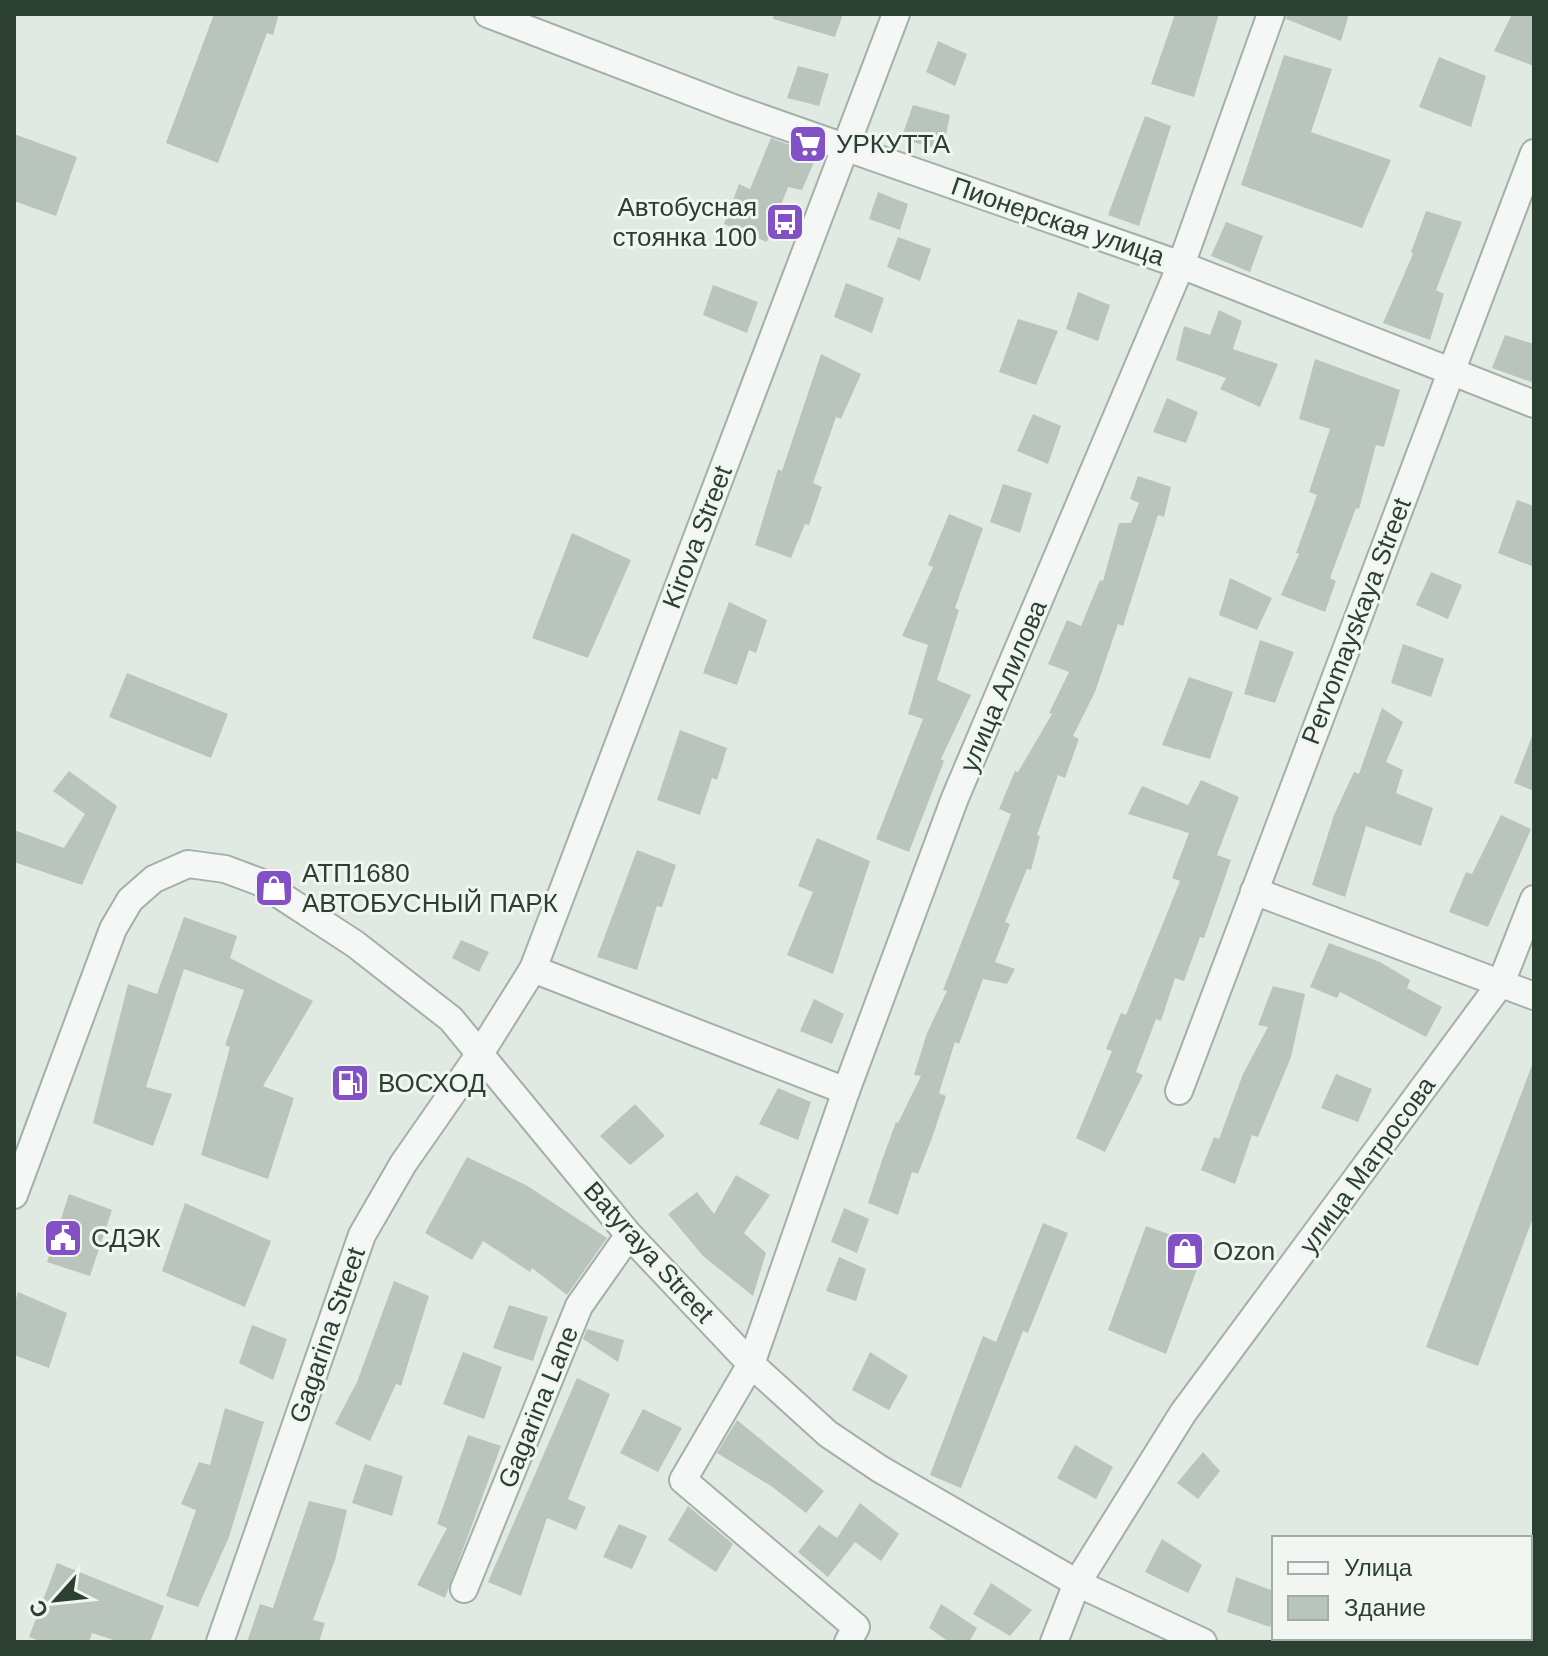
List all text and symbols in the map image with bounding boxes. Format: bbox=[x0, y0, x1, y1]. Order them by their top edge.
supermarket icon: УРКУТТА bbox=[787, 123, 829, 165]
place label: УРКУТТА bbox=[836, 129, 951, 159]
street label: Пионерская улица bbox=[948, 170, 1169, 272]
place label: Автобусная стоянка 100 bbox=[612, 192, 757, 252]
bus stop icon: Автобусная стоянка 100 bbox=[764, 201, 806, 243]
street label: Kirova Street bbox=[656, 461, 738, 613]
street label: Pervomayskaya Street bbox=[1295, 493, 1417, 748]
street label: улица Алилова bbox=[953, 595, 1053, 776]
place label: АТП1680 АВТОБУСНЫЙ ПАРК bbox=[302, 858, 558, 918]
shop icon: АТП1680 АВТОБУСНЫЙ ПАРК bbox=[253, 867, 295, 909]
fuel station icon: ВОСХОД bbox=[329, 1062, 371, 1104]
place label: ВОСХОД bbox=[378, 1068, 486, 1098]
street label: улица Матросова bbox=[1293, 1070, 1441, 1259]
street label: Batyraya Street bbox=[578, 1175, 721, 1329]
public building icon: СДЭК bbox=[42, 1217, 84, 1259]
place label: СДЭК bbox=[91, 1223, 161, 1253]
shop icon: Ozon bbox=[1164, 1230, 1206, 1272]
place label: Ozon bbox=[1213, 1236, 1275, 1266]
street label: Gagarina Street bbox=[283, 1243, 371, 1427]
street label: Gagarina Lane bbox=[492, 1322, 584, 1492]
legend bbox=[1272, 1536, 1532, 1640]
text: Улица bbox=[1344, 1554, 1413, 1581]
north arrow bbox=[16, 1560, 96, 1640]
text: Здание bbox=[1344, 1594, 1426, 1621]
text: С bbox=[24, 1596, 53, 1622]

